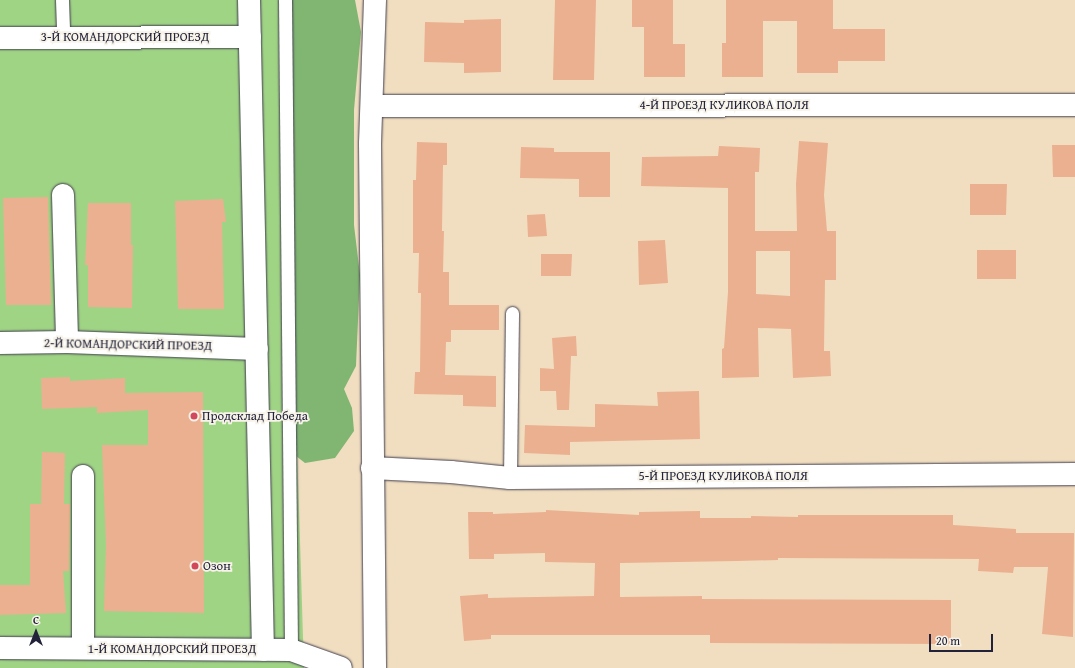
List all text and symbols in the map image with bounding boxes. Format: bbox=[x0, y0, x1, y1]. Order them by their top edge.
street label: 3-Й КОМАНДОРСКИЙ ПРОЕЗД bbox=[41, 29, 209, 45]
street label: 4-Й ПРОЕЗД КУЛИКОВА ПОЛЯ bbox=[639, 97, 809, 113]
street label: 2-Й КОМАНДОРСКИЙ ПРОЕЗД bbox=[44, 336, 212, 354]
place label: Продсклад Победа bbox=[202, 408, 308, 424]
marker: Продсклад Победа bbox=[189, 411, 199, 421]
street label: 5-Й ПРОЕЗД КУЛИКОВА ПОЛЯ bbox=[638, 468, 808, 484]
place label: Озон bbox=[203, 558, 231, 574]
marker: Озон bbox=[190, 561, 200, 571]
north arrow bbox=[16, 612, 56, 652]
text: С bbox=[33, 612, 39, 628]
scale bar bbox=[931, 626, 995, 652]
text: 20 m bbox=[936, 632, 960, 649]
street label: 1-Й КОМАНДОРСКИЙ ПРОЕЗД bbox=[88, 641, 256, 657]

